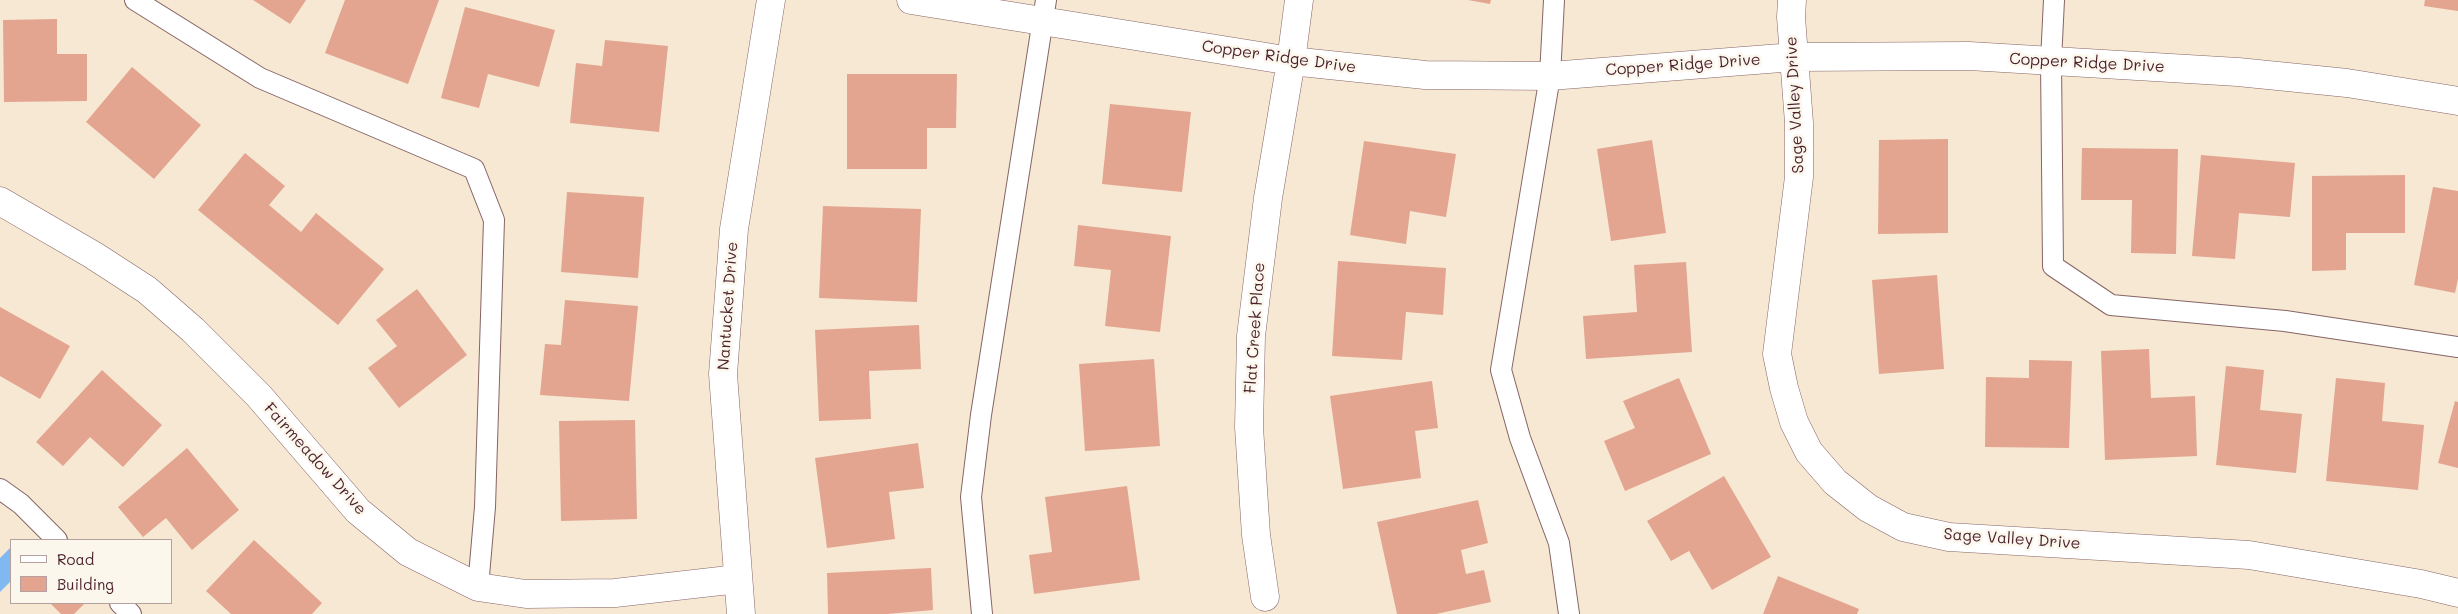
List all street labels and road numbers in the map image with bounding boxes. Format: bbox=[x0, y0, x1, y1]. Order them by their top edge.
street label: Sage Valley Drive bbox=[1782, 36, 1808, 174]
street label: Copper Ridge Drive bbox=[1201, 37, 1357, 77]
street label: Copper Ridge Drive bbox=[2009, 49, 2165, 77]
street label: Copper Ridge Drive bbox=[1605, 50, 1761, 80]
street label: Nantucket Drive bbox=[714, 241, 742, 371]
street label: Flat Creek Place bbox=[1241, 262, 1269, 394]
street label: Fairmeadow Drive bbox=[260, 399, 370, 519]
street label: Sage Valley Drive bbox=[1943, 525, 2081, 553]

